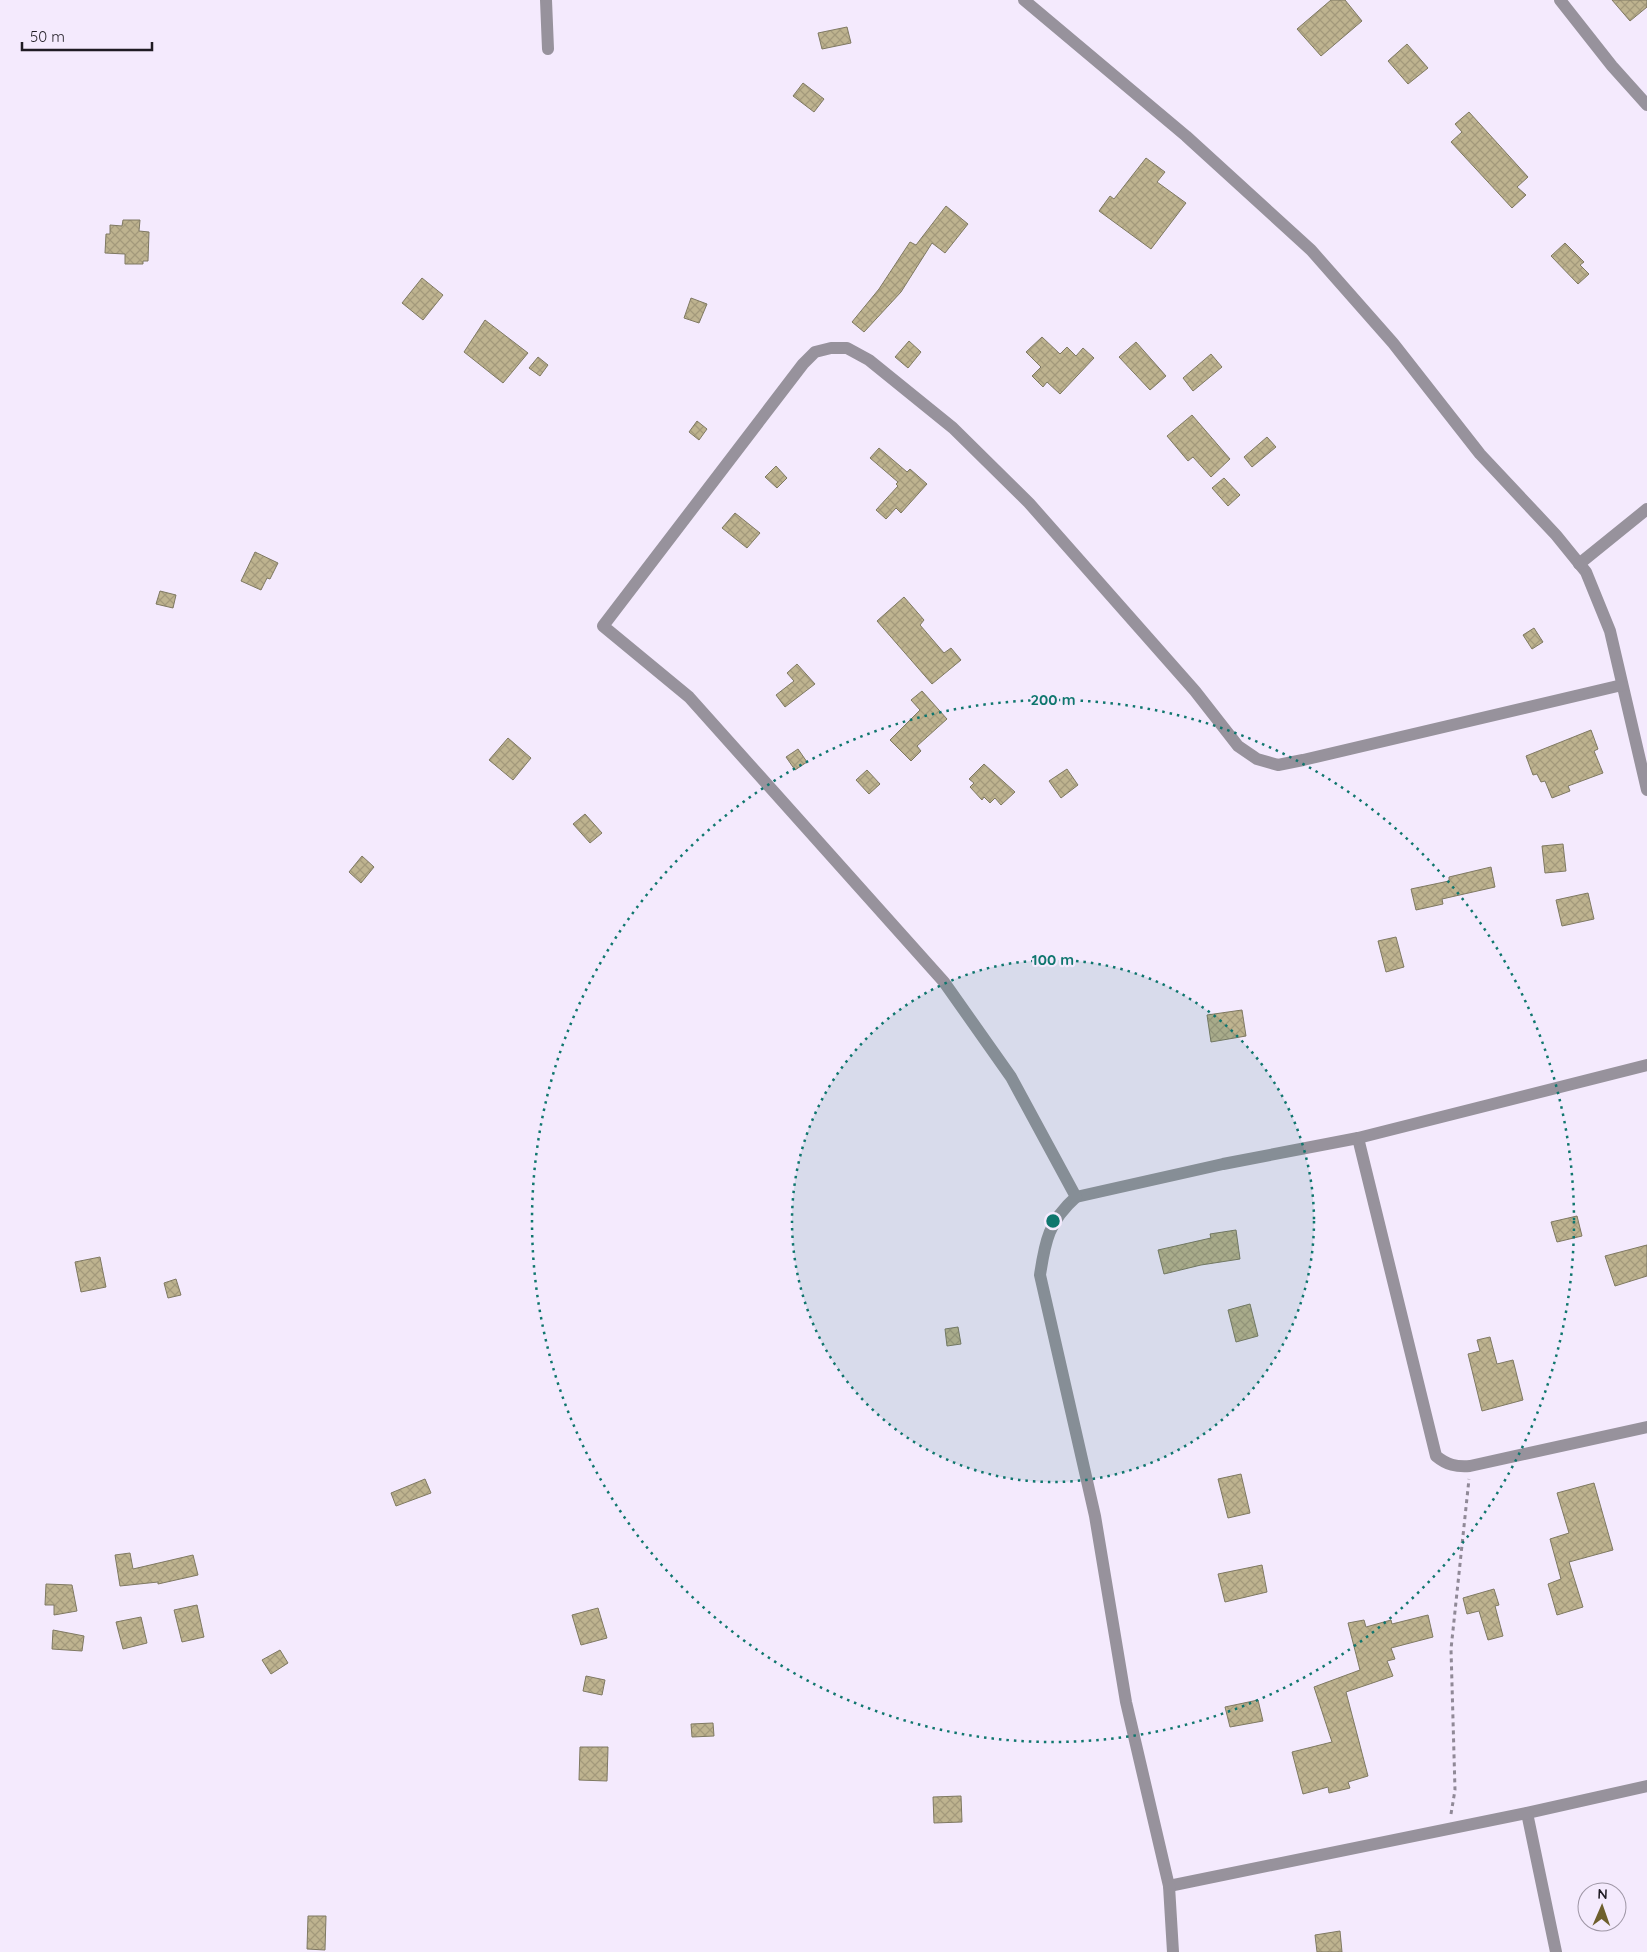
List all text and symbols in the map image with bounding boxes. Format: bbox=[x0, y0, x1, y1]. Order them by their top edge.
scale bar bbox=[22, 20, 152, 52]
text: 50 m bbox=[30, 27, 65, 46]
text: 200 m bbox=[1031, 690, 1076, 709]
text: 100 m bbox=[1032, 950, 1074, 969]
centre of rings bbox=[1044, 1212, 1062, 1230]
north arrow bbox=[1577, 1882, 1627, 1932]
text: N bbox=[1597, 1885, 1608, 1903]

